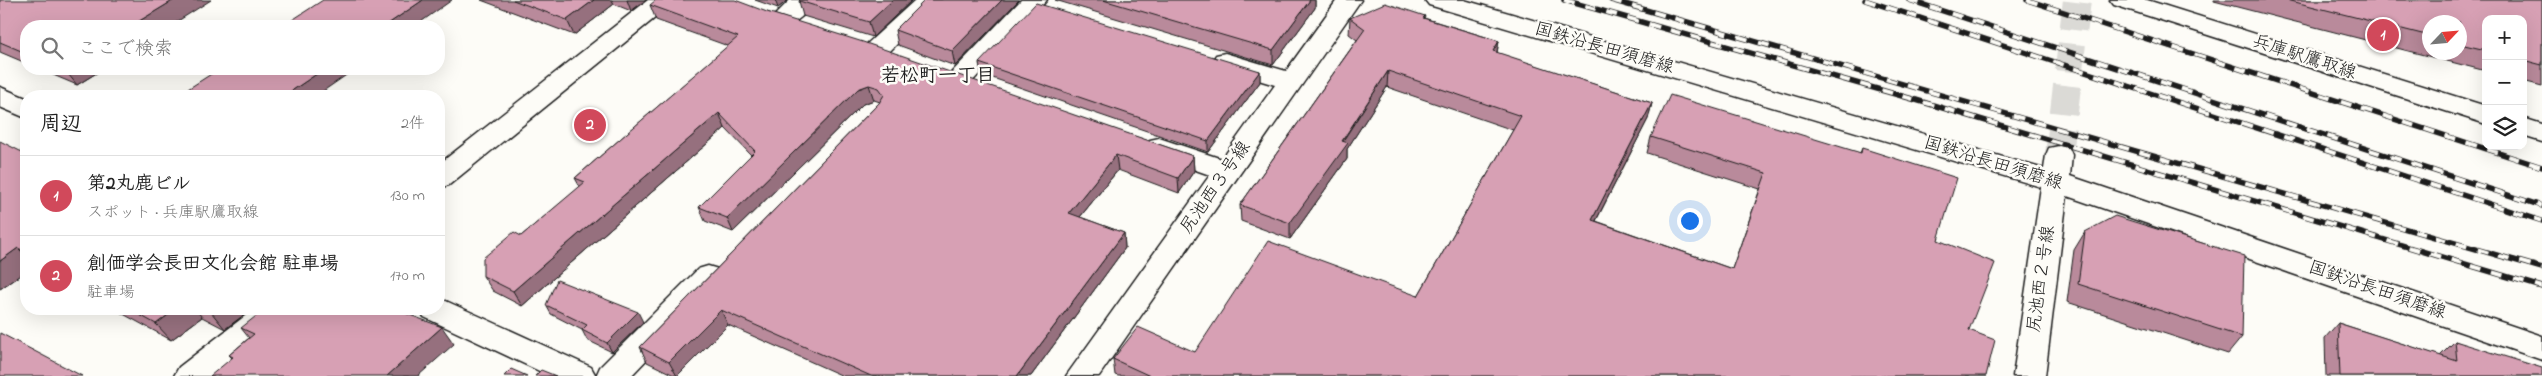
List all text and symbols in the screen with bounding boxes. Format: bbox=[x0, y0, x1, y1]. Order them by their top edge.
north arrow bbox=[2422, 15, 2467, 60]
map controls bbox=[2482, 15, 2527, 150]
button: + bbox=[2482, 15, 2527, 60]
pin: 1 bbox=[2367, 16, 2399, 54]
street label: 国鉄沿長田須磨線 bbox=[1531, 17, 1677, 81]
search box bbox=[20, 20, 445, 75]
street label: 兵庫駅鷹取線 bbox=[2249, 29, 2359, 87]
icon: search bbox=[38, 34, 66, 62]
text: ここで検索 bbox=[78, 36, 173, 63]
button: − bbox=[2482, 60, 2527, 105]
district label: 若松町一丁目 bbox=[881, 63, 995, 90]
button: layers bbox=[2482, 105, 2527, 150]
pin: 2 bbox=[574, 106, 606, 144]
text: 周辺 bbox=[40, 110, 82, 140]
text: 2件 bbox=[401, 112, 425, 136]
street label: 国鉄沿長田須磨線 bbox=[1920, 131, 2066, 197]
street label: 尻池西３号線 bbox=[1174, 136, 1258, 240]
text: 第2丸鹿ビル bbox=[87, 171, 191, 198]
text: 1 bbox=[53, 184, 59, 208]
text: 130 m bbox=[390, 184, 425, 208]
text: スポット · 兵庫駅鷹取線 bbox=[87, 201, 258, 225]
your location bbox=[1677, 208, 1703, 234]
street label: 尻池西２号線 bbox=[2022, 224, 2062, 334]
text: 創価学会長田文化会館 駐車場 bbox=[87, 251, 339, 278]
street label: 国鉄沿長田須磨線 bbox=[2305, 255, 2449, 327]
text: 2 bbox=[52, 264, 60, 288]
text: 170 m bbox=[390, 264, 425, 288]
text: 駐車場 bbox=[87, 281, 135, 305]

